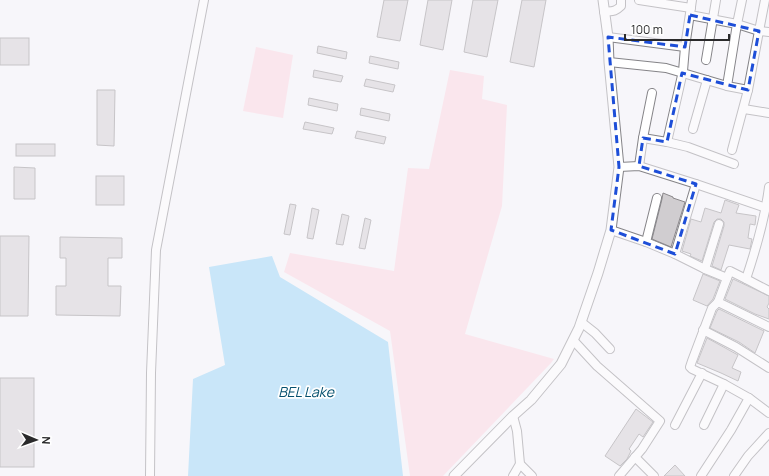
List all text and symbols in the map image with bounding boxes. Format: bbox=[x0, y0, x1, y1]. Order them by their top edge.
scale bar bbox=[625, 16, 729, 42]
text: 100 m bbox=[631, 21, 663, 38]
water label: BEL Lake bbox=[278, 382, 335, 401]
north arrow bbox=[16, 420, 56, 460]
text: N bbox=[39, 436, 54, 445]

